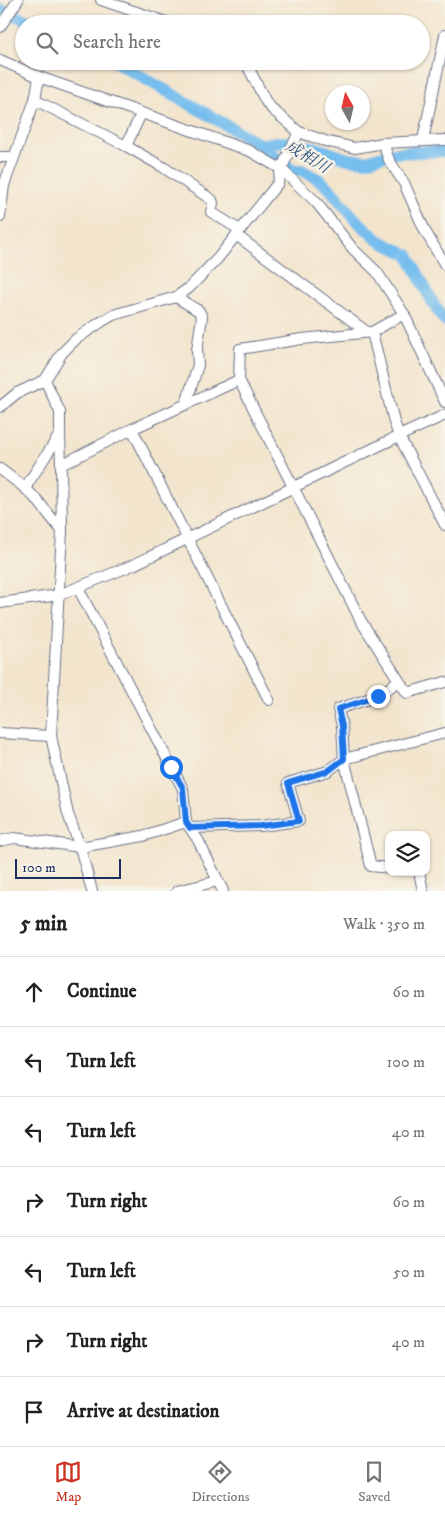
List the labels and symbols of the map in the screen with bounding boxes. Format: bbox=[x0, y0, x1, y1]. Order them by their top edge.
north arrow bbox=[325, 85, 370, 130]
water label: 成相川 bbox=[282, 136, 335, 179]
route end bbox=[367, 685, 390, 708]
route start bbox=[160, 756, 183, 779]
scale bar bbox=[15, 856, 121, 879]

